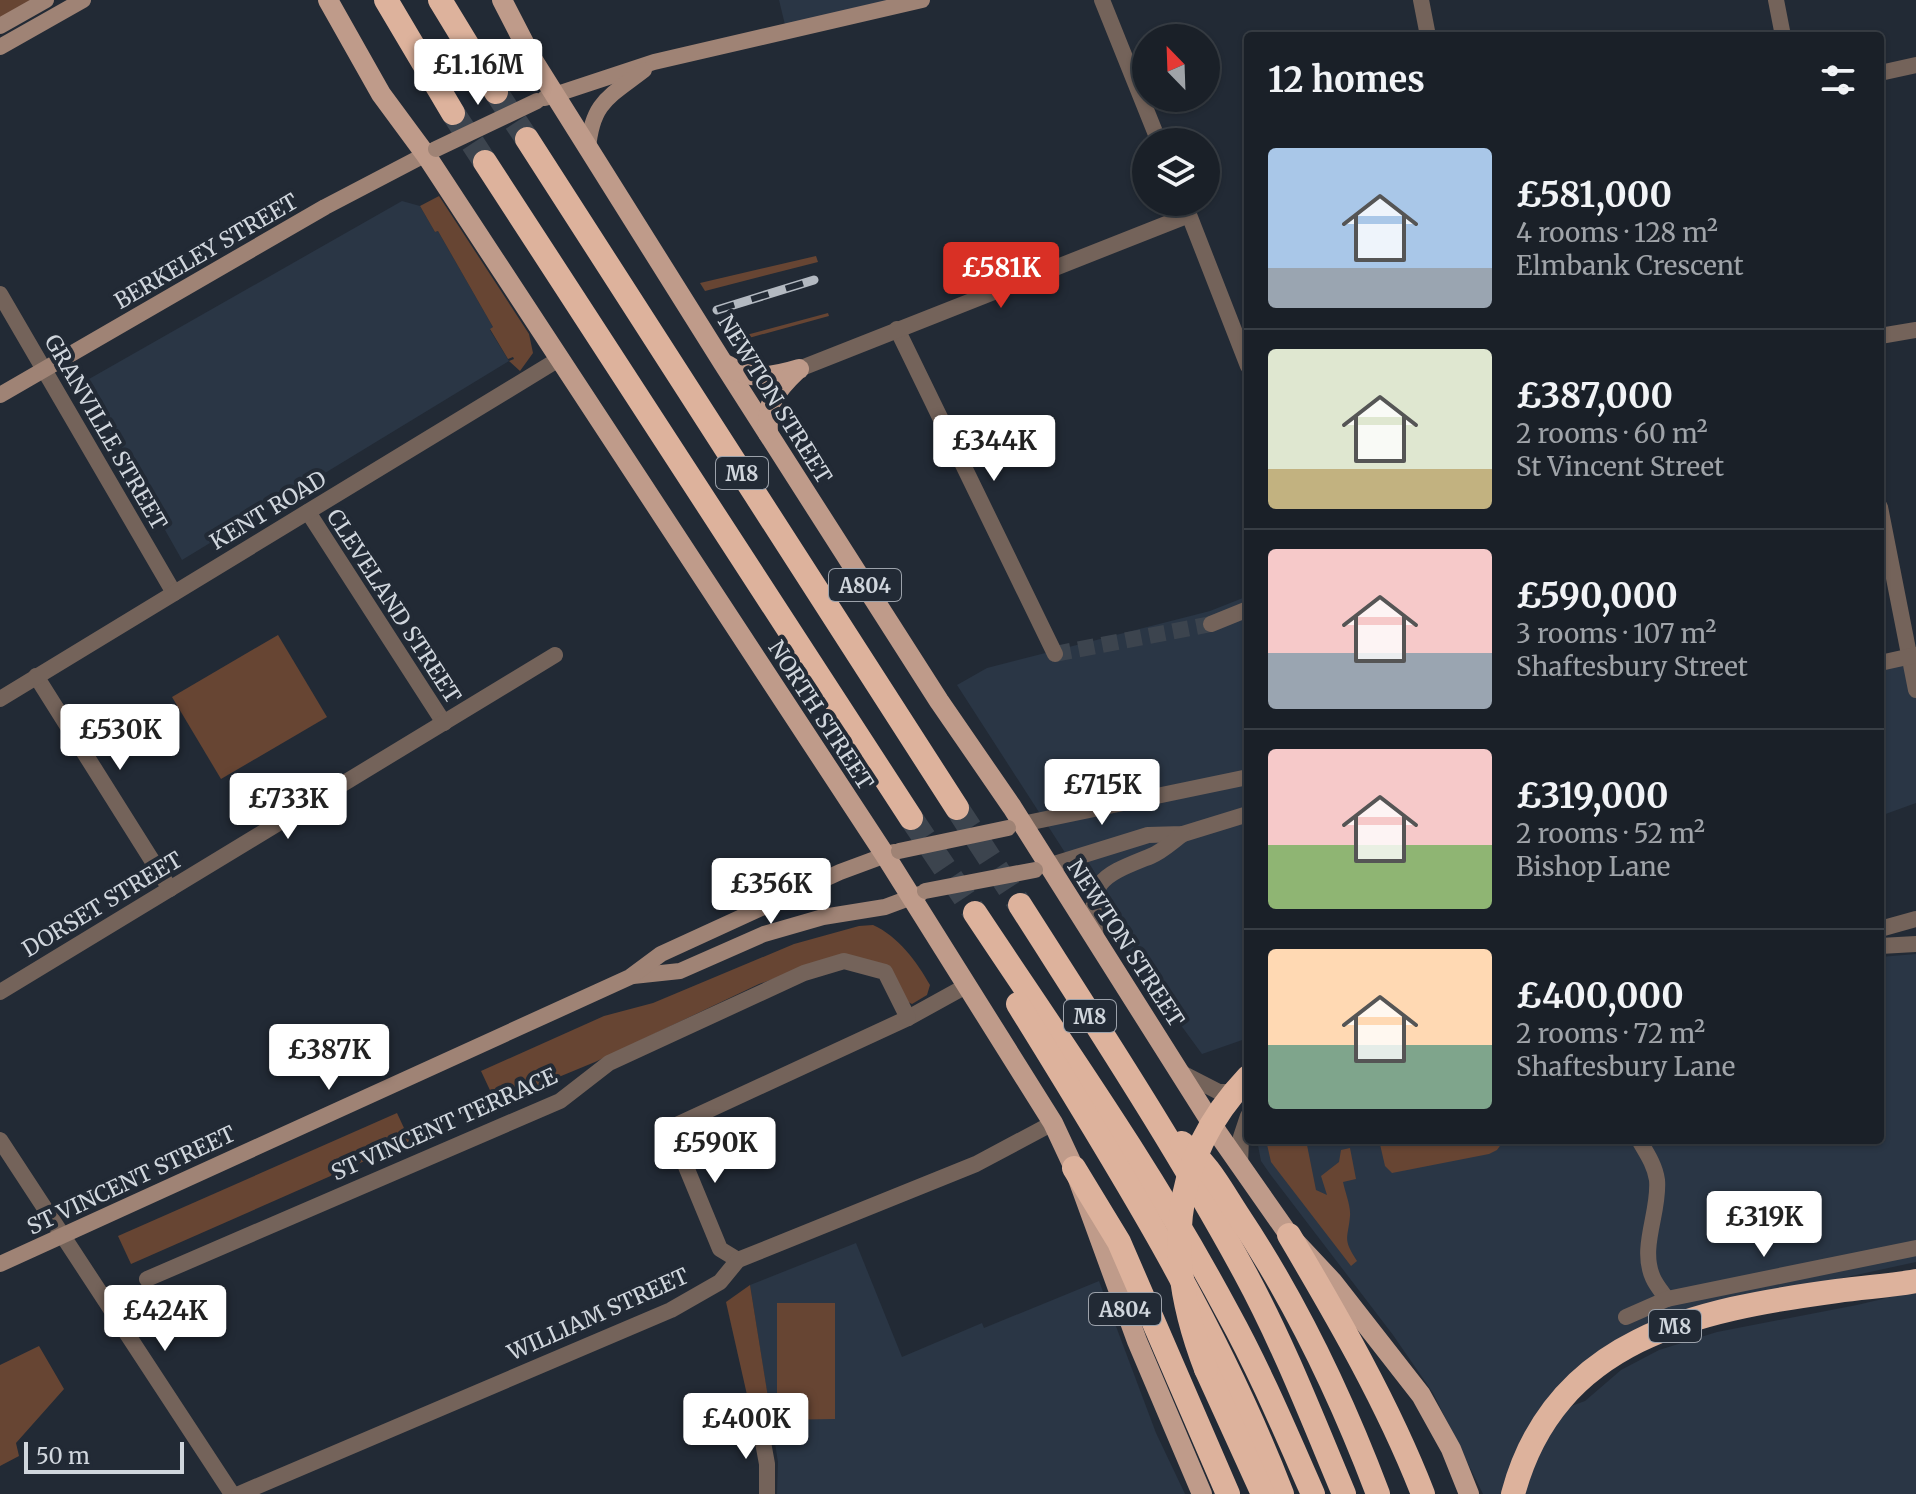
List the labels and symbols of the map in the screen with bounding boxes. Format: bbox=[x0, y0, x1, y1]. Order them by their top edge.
north arrow bbox=[1132, 24, 1220, 112]
pin: £1.16M bbox=[413, 39, 543, 107]
street label: BERKELEY STREET bbox=[109, 187, 303, 315]
pin: £581K bbox=[945, 242, 1057, 310]
street label: NEWTON STREET bbox=[712, 309, 838, 489]
street label: GRANVILLE STREET bbox=[39, 329, 173, 535]
pin: £344K bbox=[938, 415, 1050, 483]
road number: M8 bbox=[716, 457, 768, 489]
street label: KENT ROAD bbox=[205, 464, 331, 556]
street label: CLEVELAND STREET bbox=[321, 504, 467, 708]
road number: A804 bbox=[829, 569, 901, 601]
street label: NORTH STREET bbox=[762, 635, 880, 795]
pin: £530K bbox=[64, 704, 176, 772]
pin: £715K bbox=[1046, 759, 1158, 827]
pin: £733K bbox=[232, 773, 344, 841]
street label: DORSET STREET bbox=[17, 845, 187, 963]
street label: NEWTON STREET bbox=[1062, 854, 1190, 1032]
pin: £356K bbox=[715, 858, 827, 926]
road number: M8 bbox=[1064, 1000, 1116, 1032]
pin: £387K bbox=[273, 1024, 385, 1092]
street label: ST VINCENT TERRACE bbox=[327, 1062, 561, 1186]
pin: £590K bbox=[659, 1117, 771, 1185]
street label: ST VINCENT STREET bbox=[22, 1119, 240, 1241]
pin: £319K bbox=[1708, 1191, 1820, 1259]
street label: WILLIAM STREET bbox=[502, 1262, 693, 1367]
pin: £424K bbox=[109, 1285, 221, 1353]
road number: A804 bbox=[1089, 1293, 1161, 1325]
road number: M8 bbox=[1649, 1310, 1701, 1342]
pin: £400K bbox=[690, 1393, 802, 1461]
scale bar bbox=[24, 1438, 184, 1474]

